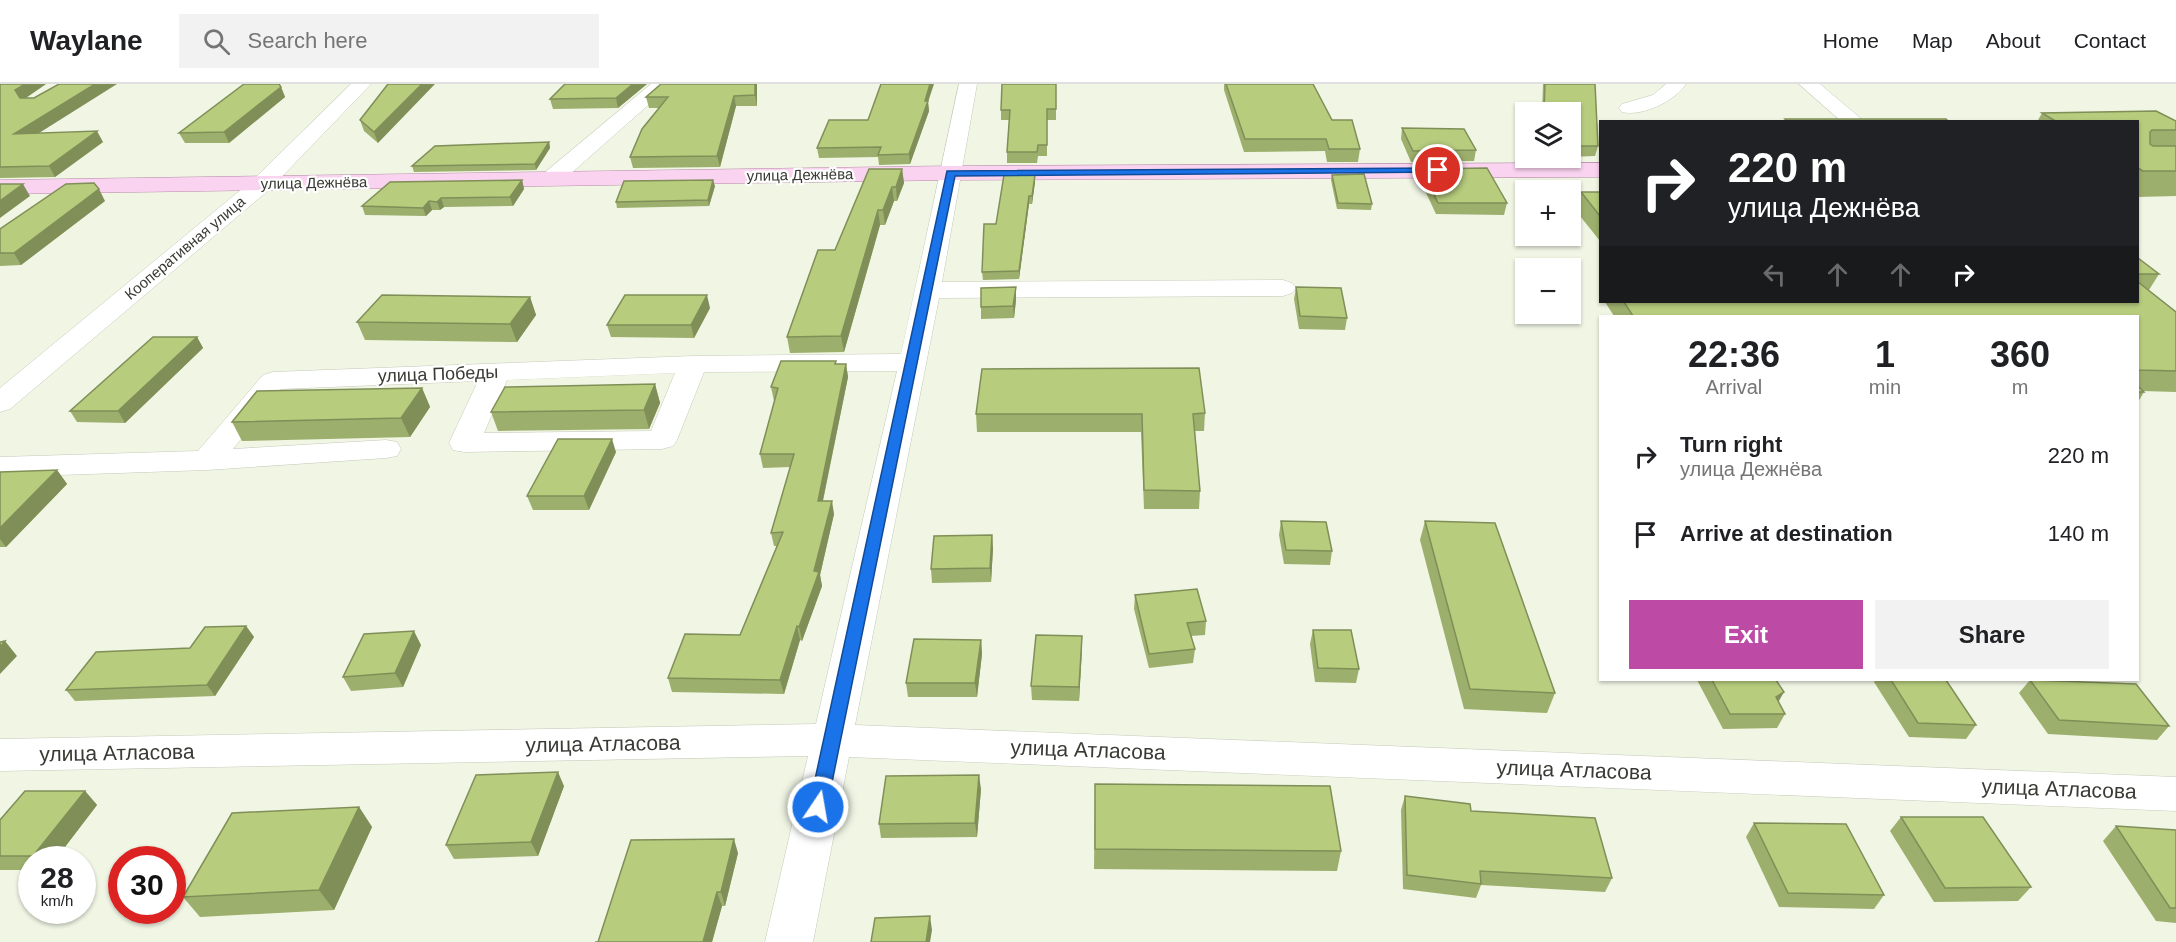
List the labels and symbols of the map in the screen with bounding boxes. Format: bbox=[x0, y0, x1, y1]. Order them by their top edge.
pin bbox=[1412, 144, 1463, 195]
street label: улица Дежнёва bbox=[747, 165, 854, 184]
street label: улица Дежнёва bbox=[261, 173, 368, 192]
street label: Кооперативная улица bbox=[121, 192, 249, 303]
street label: улица Победы bbox=[377, 362, 499, 386]
street label: улица Атласова bbox=[525, 731, 681, 756]
street label: улица Атласова bbox=[1010, 735, 1166, 764]
street label: улица Атласова bbox=[39, 740, 195, 765]
street label: улица Атласова bbox=[1496, 755, 1652, 784]
street label: улица Атласова bbox=[1981, 774, 2137, 803]
position arrow bbox=[786, 775, 850, 839]
speed limit sign: 30 bbox=[108, 846, 186, 924]

